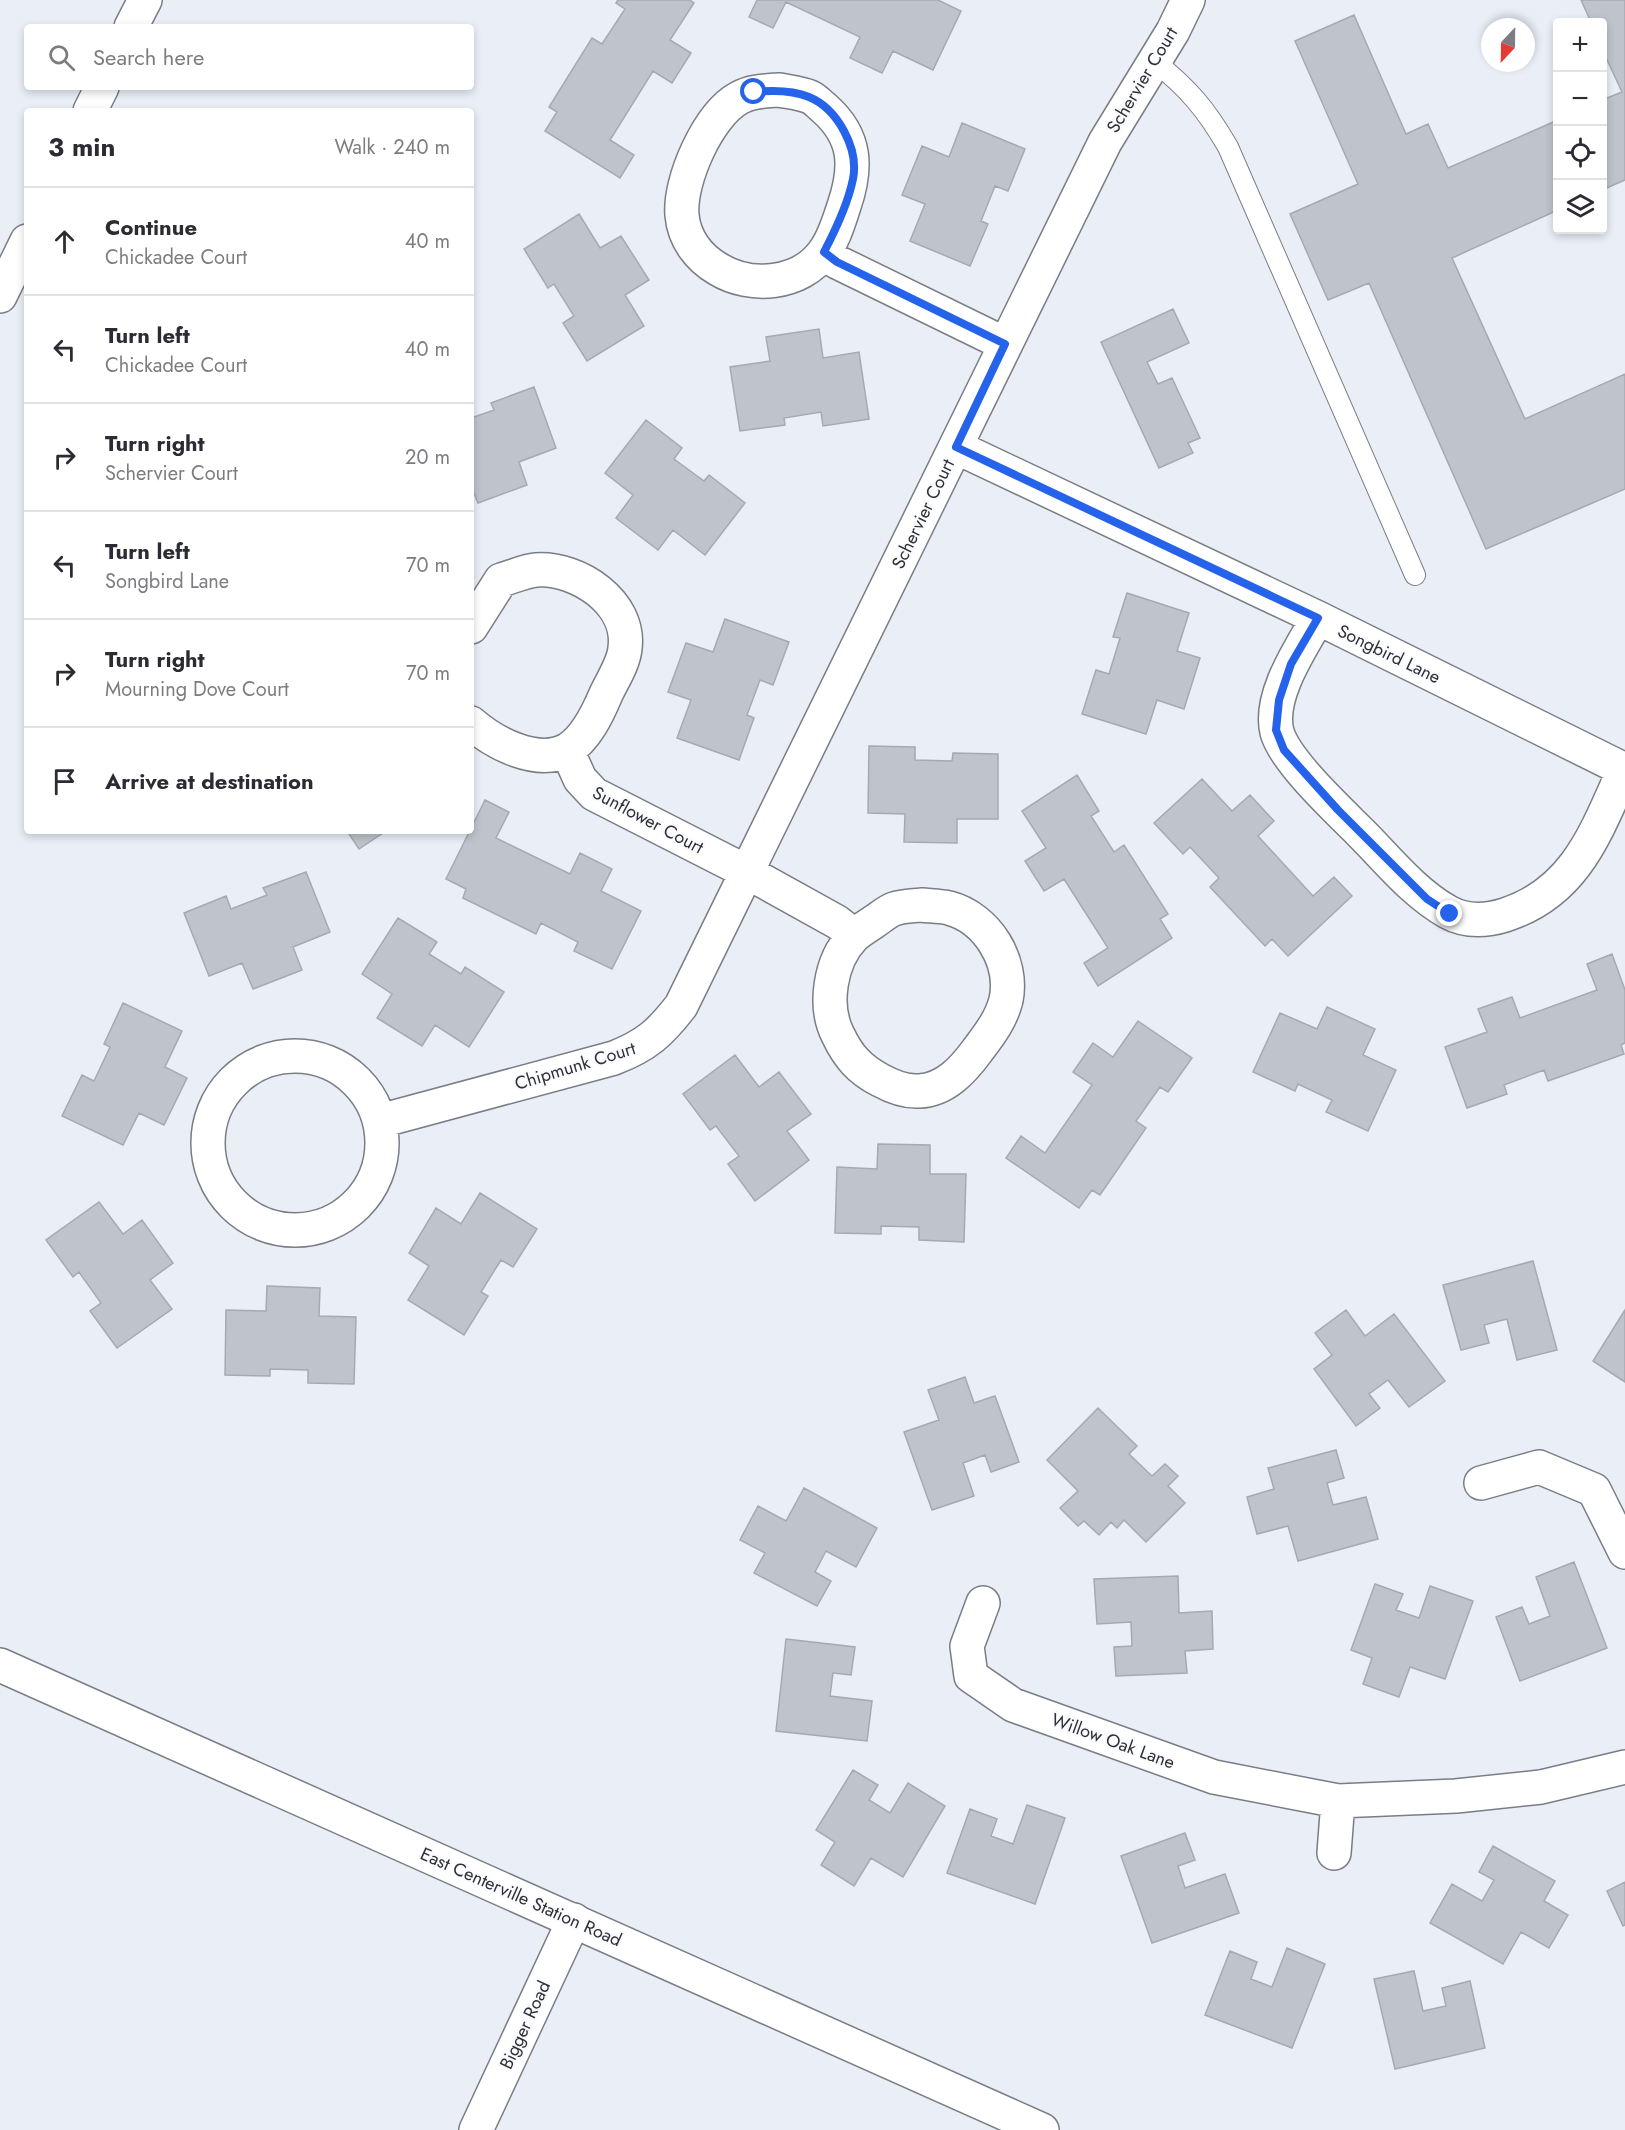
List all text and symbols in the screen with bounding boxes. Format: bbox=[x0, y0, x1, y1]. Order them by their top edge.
north arrow bbox=[1481, 18, 1535, 72]
map controls bbox=[1553, 18, 1607, 234]
button: + bbox=[1553, 18, 1607, 72]
street label: Schervier Court bbox=[1100, 22, 1184, 138]
search box bbox=[24, 24, 474, 90]
icon: search bbox=[45, 41, 78, 74]
text: Search here bbox=[93, 41, 204, 73]
button: − bbox=[1553, 72, 1607, 126]
route start bbox=[740, 78, 766, 104]
button: locate bbox=[1553, 126, 1607, 180]
text: 3 min bbox=[48, 128, 115, 166]
text: Walk · 240 m bbox=[335, 133, 450, 162]
button: layers bbox=[1553, 180, 1607, 234]
text: Continue bbox=[105, 211, 197, 243]
icon: ahead bbox=[48, 225, 81, 258]
text: 40 m bbox=[405, 227, 450, 256]
text: Chickadee Court bbox=[105, 243, 247, 272]
text: Turn left bbox=[105, 319, 190, 351]
icon: left bbox=[48, 333, 81, 366]
text: 40 m bbox=[405, 335, 450, 364]
text: Chickadee Court bbox=[105, 351, 247, 380]
text: Turn right bbox=[105, 427, 205, 459]
icon: right bbox=[48, 441, 81, 474]
text: 20 m bbox=[405, 443, 450, 472]
street label: Schervier Court bbox=[885, 454, 961, 573]
text: Schervier Court bbox=[105, 459, 238, 488]
text: Turn left bbox=[105, 535, 190, 567]
icon: left bbox=[48, 549, 81, 582]
text: 70 m bbox=[406, 551, 450, 580]
text: Songbird Lane bbox=[105, 567, 229, 596]
street label: Songbird Lane bbox=[1333, 618, 1445, 690]
text: Turn right bbox=[105, 643, 205, 675]
icon: right bbox=[48, 657, 81, 690]
text: 70 m bbox=[406, 659, 450, 688]
text: Mourning Dove Court bbox=[105, 675, 289, 704]
icon: arrive bbox=[48, 765, 81, 798]
text: Arrive at destination bbox=[105, 765, 314, 797]
street label: Sunflower Court bbox=[588, 780, 709, 861]
route end bbox=[1436, 900, 1462, 926]
street label: Chipmunk Court bbox=[511, 1035, 639, 1097]
street label: Willow Oak Lane bbox=[1048, 1707, 1178, 1775]
street label: East Centerville Station Road bbox=[416, 1841, 626, 1953]
street label: Bigger Road bbox=[493, 1976, 557, 2074]

